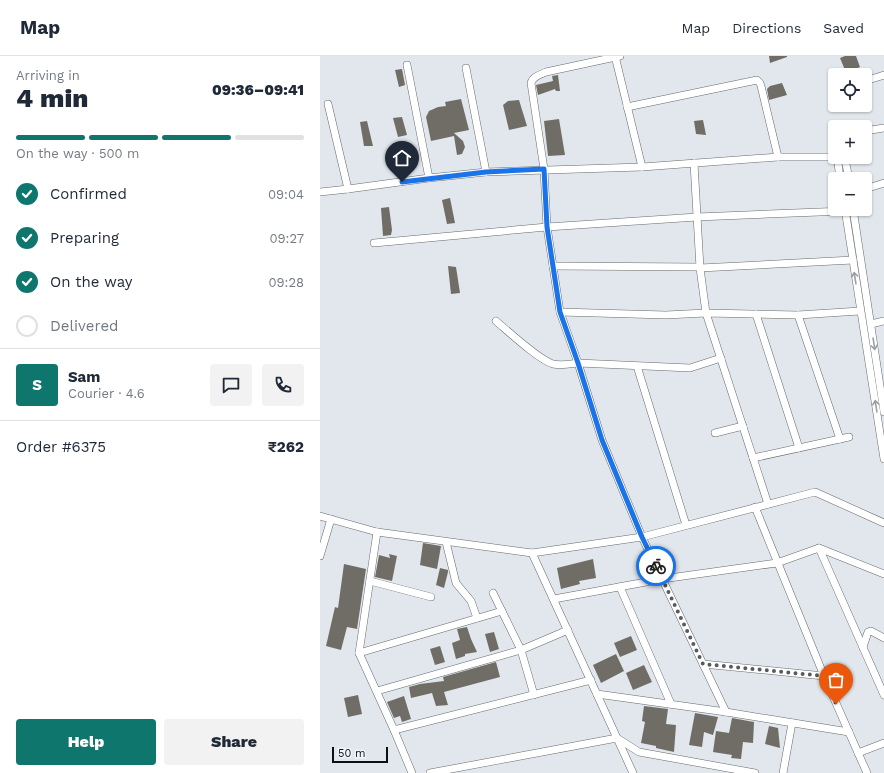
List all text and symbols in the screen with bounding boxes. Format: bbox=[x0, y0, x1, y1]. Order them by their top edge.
text: Map bbox=[20, 16, 60, 39]
text: Map bbox=[682, 20, 710, 36]
text: Directions bbox=[732, 20, 801, 36]
text: Saved bbox=[823, 20, 864, 36]
text: Arriving in bbox=[16, 68, 80, 83]
map controls bbox=[828, 68, 872, 216]
button: locate bbox=[828, 68, 872, 112]
text: 09:36–09:41 bbox=[212, 81, 304, 99]
text: 4 min bbox=[16, 83, 88, 113]
button: + bbox=[828, 120, 872, 164]
pin bbox=[385, 141, 419, 182]
text: On the way · 500 m bbox=[16, 146, 139, 161]
icon: home bbox=[391, 147, 413, 169]
button: − bbox=[828, 172, 872, 216]
icon: check bbox=[16, 183, 38, 205]
text: Confirmed bbox=[50, 185, 127, 203]
text: 09:04 bbox=[268, 187, 304, 202]
icon: check bbox=[16, 227, 38, 249]
text: Preparing bbox=[50, 229, 119, 247]
text: 09:27 bbox=[269, 231, 304, 246]
icon: check bbox=[16, 271, 38, 293]
one-way arrow bbox=[851, 272, 859, 285]
text: On the way bbox=[50, 273, 132, 291]
text: 09:28 bbox=[268, 275, 304, 290]
text: Delivered bbox=[50, 317, 118, 335]
one-way arrow bbox=[870, 338, 878, 351]
button: chat bbox=[210, 364, 252, 406]
button: phone bbox=[262, 364, 304, 406]
text: Sam bbox=[68, 368, 100, 386]
text: S bbox=[32, 376, 42, 394]
text: Courier · 4.6 bbox=[68, 386, 145, 401]
one-way arrow bbox=[872, 400, 880, 413]
text: Order #6375 bbox=[16, 438, 106, 456]
text: ₹262 bbox=[268, 438, 304, 456]
courier bbox=[636, 546, 676, 586]
icon: bike bbox=[645, 555, 667, 577]
pin bbox=[819, 663, 853, 704]
icon: bag bbox=[825, 669, 847, 691]
button: Help bbox=[16, 719, 156, 765]
button: Share bbox=[164, 719, 304, 765]
scale bar bbox=[332, 745, 388, 764]
text: 50 m bbox=[338, 747, 365, 760]

